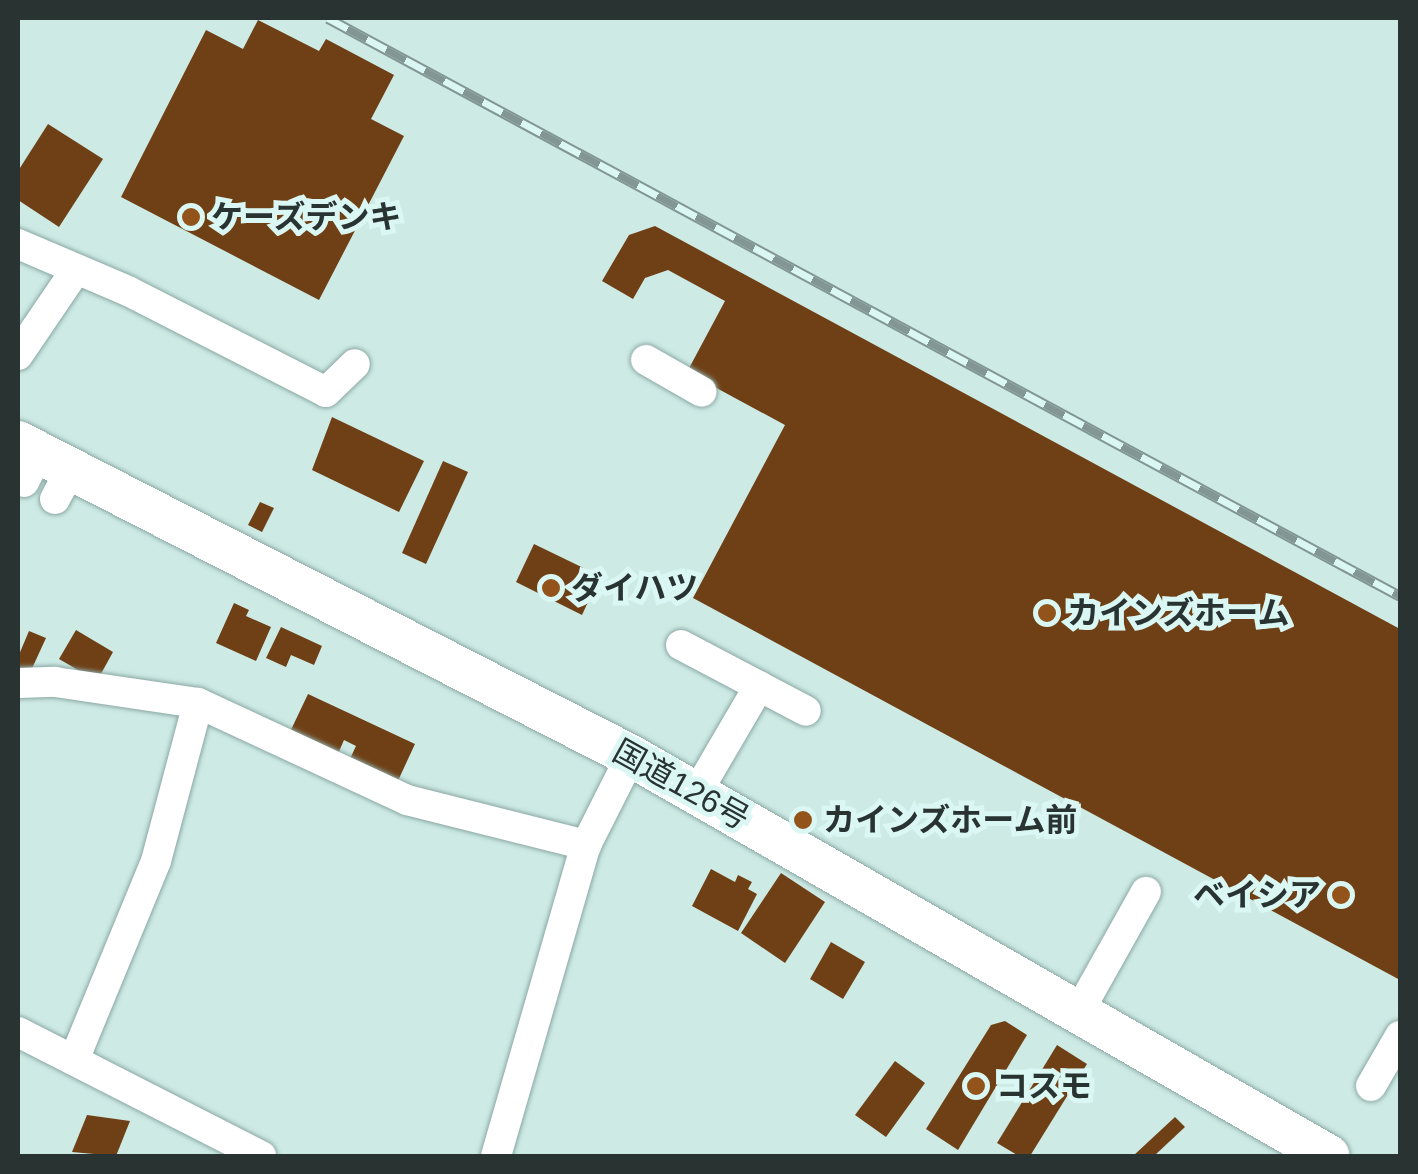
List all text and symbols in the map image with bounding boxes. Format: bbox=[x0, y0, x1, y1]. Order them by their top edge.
place label: ケーズデンキ bbox=[211, 198, 403, 236]
marker: ケーズデンキ bbox=[180, 206, 202, 228]
place label: ダイハツ bbox=[571, 569, 699, 607]
marker: ダイハツ bbox=[540, 577, 562, 599]
place label: カインズホーム bbox=[1067, 594, 1291, 632]
marker: カインズホーム bbox=[1036, 602, 1058, 624]
street label: 国道126号 bbox=[606, 732, 756, 838]
place label: カインズホーム前 bbox=[823, 801, 1079, 839]
marker: カインズホーム前 bbox=[792, 809, 814, 831]
place label: ベイシア bbox=[1193, 876, 1321, 914]
marker: ベイシア bbox=[1330, 884, 1352, 906]
place label: コスモ bbox=[996, 1067, 1092, 1105]
marker: コスモ bbox=[965, 1075, 987, 1097]

